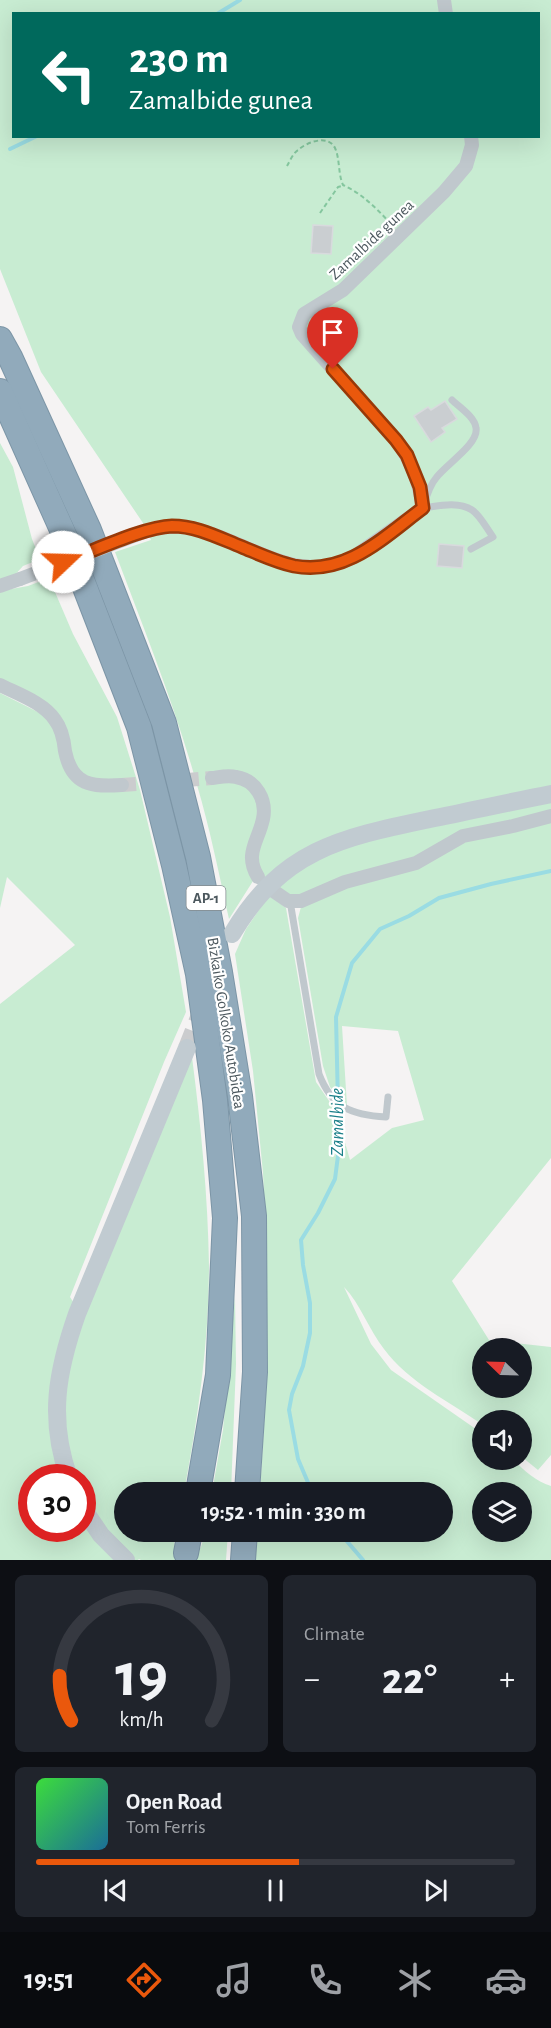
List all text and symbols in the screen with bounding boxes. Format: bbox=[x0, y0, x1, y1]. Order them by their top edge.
icon: left bbox=[30, 36, 108, 114]
text: 230 m bbox=[129, 38, 229, 80]
text: Zamalbide gunea bbox=[129, 87, 313, 114]
street label: Zamalbide gunea bbox=[326, 197, 417, 283]
pin bbox=[307, 307, 358, 369]
icon: arrive bbox=[316, 316, 349, 349]
position arrow bbox=[31, 530, 95, 594]
road number: AP-1 bbox=[186, 886, 226, 910]
street label: Bizkaiko Golkoko Autobidea bbox=[205, 936, 247, 1110]
water label: Zamalbide bbox=[329, 1088, 347, 1156]
north arrow bbox=[472, 1338, 532, 1398]
map controls bbox=[472, 1338, 532, 1542]
button: sound bbox=[472, 1410, 532, 1470]
speed limit sign: 30 bbox=[18, 1464, 96, 1542]
button: layers bbox=[472, 1482, 532, 1542]
text: 19:52 · 1 min · 330 m bbox=[201, 1501, 366, 1523]
text: Climate bbox=[304, 1624, 365, 1644]
text: 19 bbox=[115, 1645, 168, 1707]
text: 22° bbox=[382, 1657, 437, 1702]
text: − bbox=[304, 1663, 320, 1696]
text: + bbox=[499, 1663, 515, 1696]
text: km/h bbox=[119, 1709, 164, 1730]
text: Open Road bbox=[126, 1791, 222, 1813]
text: Tom Ferris bbox=[126, 1817, 206, 1837]
icon: previous bbox=[99, 1874, 132, 1907]
icon: pause bbox=[259, 1874, 292, 1907]
icon: next bbox=[419, 1874, 452, 1907]
icon: directions bbox=[123, 1959, 165, 2001]
icon: music bbox=[213, 1959, 255, 2001]
icon: phone bbox=[304, 1959, 346, 2001]
icon: climate bbox=[394, 1959, 436, 2001]
icon: car bbox=[485, 1959, 527, 2001]
text: 19:51 bbox=[24, 1966, 75, 1993]

